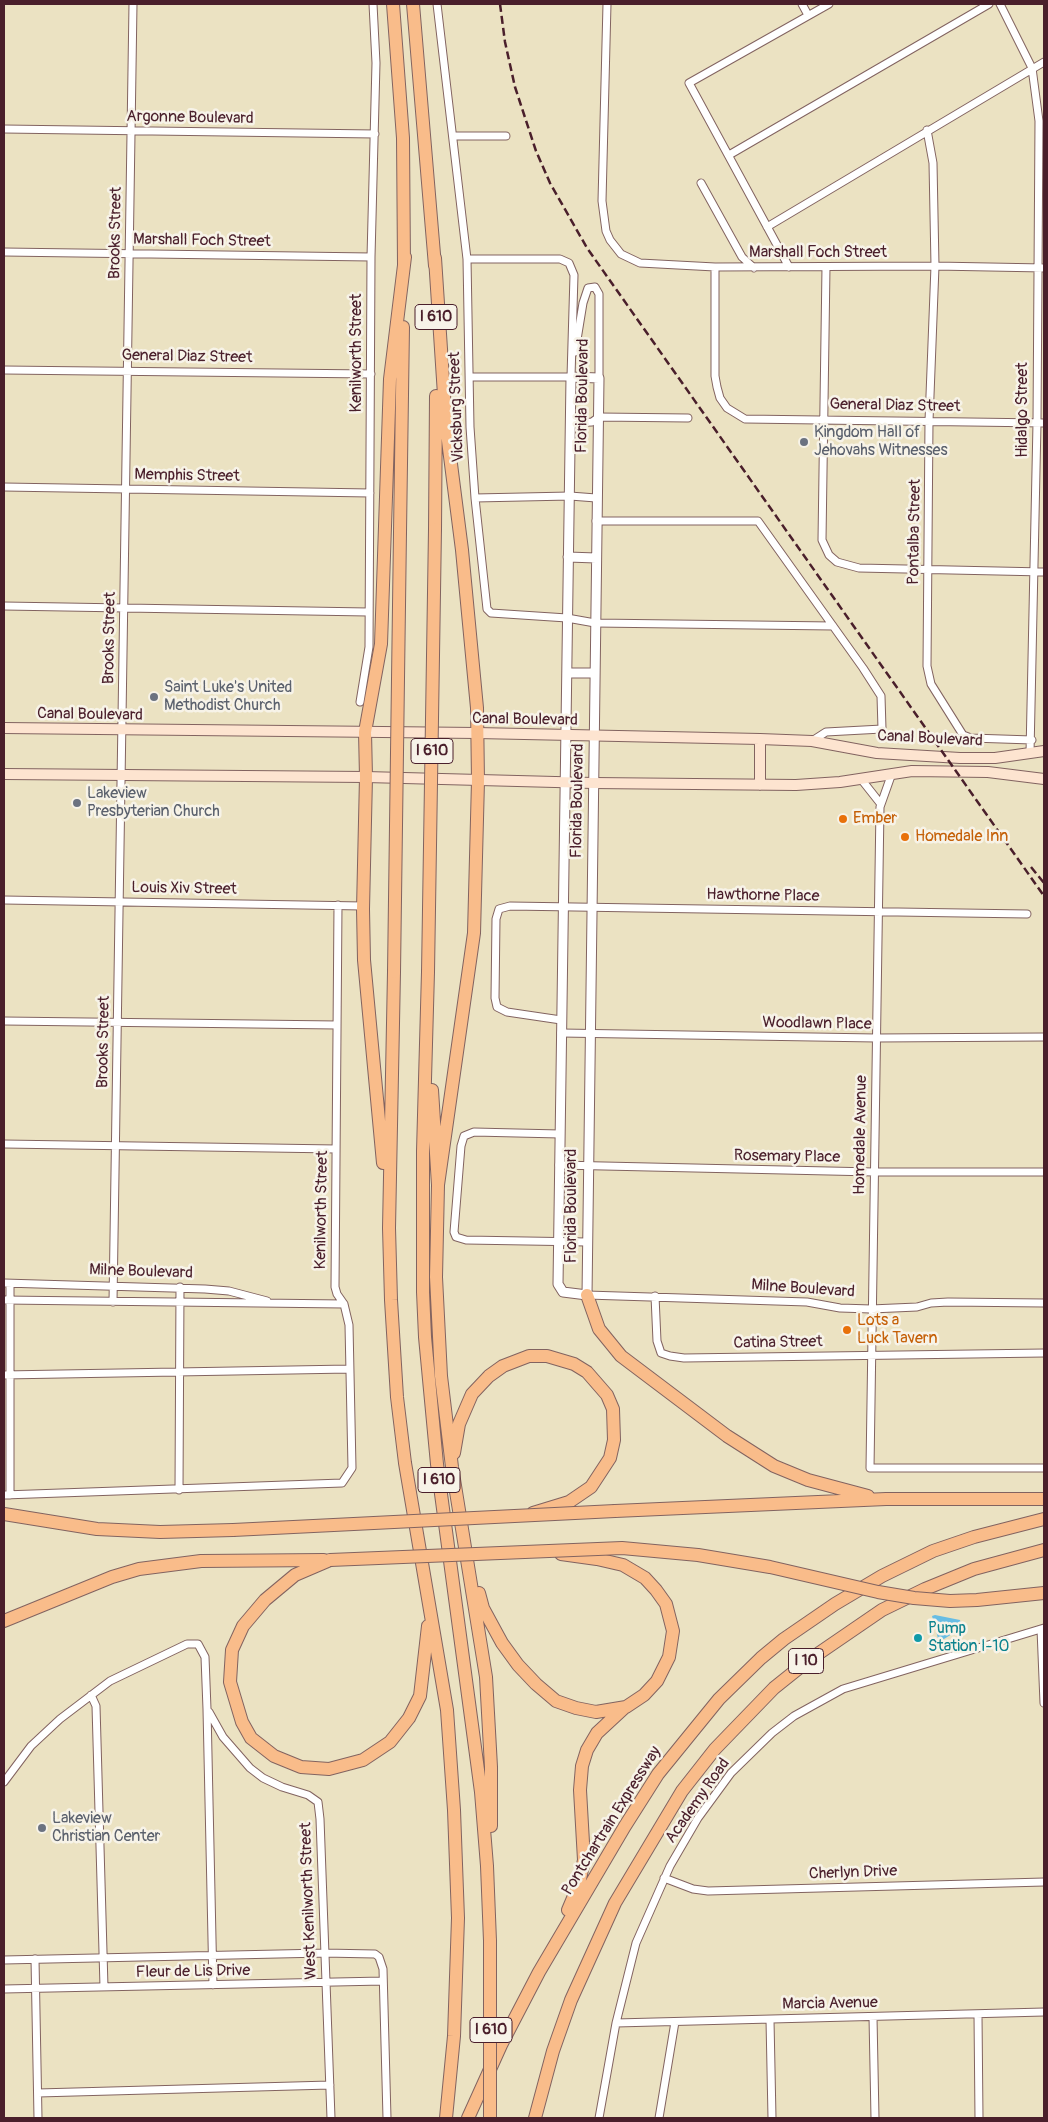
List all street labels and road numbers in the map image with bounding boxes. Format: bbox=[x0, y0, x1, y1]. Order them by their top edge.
street label: Argonne Boulevard bbox=[126, 107, 254, 129]
street label: Brooks Street bbox=[106, 187, 126, 279]
street label: Marshall Foch Street bbox=[133, 230, 271, 252]
street label: Marshall Foch Street bbox=[749, 243, 887, 263]
street label: Kenilworth Street bbox=[347, 294, 367, 412]
road number: I 610 bbox=[415, 304, 457, 330]
street label: Florida Boulevard bbox=[572, 339, 594, 453]
street label: General Diaz Street bbox=[121, 346, 253, 368]
street label: Vicksburg Street bbox=[445, 351, 469, 463]
street label: Hidalgo Street bbox=[1013, 362, 1033, 458]
street label: General Diaz Street bbox=[829, 395, 961, 417]
street label: Memphis Street bbox=[134, 465, 240, 487]
street label: Pontalba Street bbox=[904, 479, 926, 585]
street label: Brooks Street bbox=[100, 592, 120, 684]
street label: Canal Boulevard bbox=[37, 704, 143, 726]
street label: Canal Boulevard bbox=[472, 709, 578, 731]
street label: Canal Boulevard bbox=[877, 727, 983, 751]
road number: I 610 bbox=[411, 738, 453, 764]
street label: Florida Boulevard bbox=[567, 744, 589, 858]
street label: Louis Xiv Street bbox=[131, 878, 237, 900]
street label: Hawthorne Place bbox=[706, 885, 820, 907]
street label: Brooks Street bbox=[94, 996, 114, 1088]
street label: Woodlawn Place bbox=[762, 1013, 872, 1035]
street label: Homedale Avenue bbox=[850, 1075, 872, 1195]
street label: Rosemary Place bbox=[734, 1146, 840, 1168]
street label: Florida Boulevard bbox=[562, 1149, 582, 1263]
street label: Kenilworth Street bbox=[311, 1150, 333, 1270]
street label: Milne Boulevard bbox=[89, 1261, 193, 1283]
street label: Milne Boulevard bbox=[751, 1276, 855, 1302]
street label: Catina Street bbox=[733, 1333, 823, 1353]
road number: I 610 bbox=[418, 1468, 460, 1492]
road number: I 10 bbox=[788, 1648, 824, 1674]
street label: Pontchartrain Expressway bbox=[558, 1743, 666, 1899]
street label: Academy Road bbox=[662, 1755, 734, 1847]
street label: West Kenilworth Street bbox=[297, 1822, 321, 1980]
street label: Cherlyn Drive bbox=[809, 1862, 897, 1884]
street label: Fleur de Lis Drive bbox=[136, 1961, 250, 1983]
street label: Marcia Avenue bbox=[782, 1994, 878, 2014]
road number: I 610 bbox=[470, 2018, 512, 2042]

